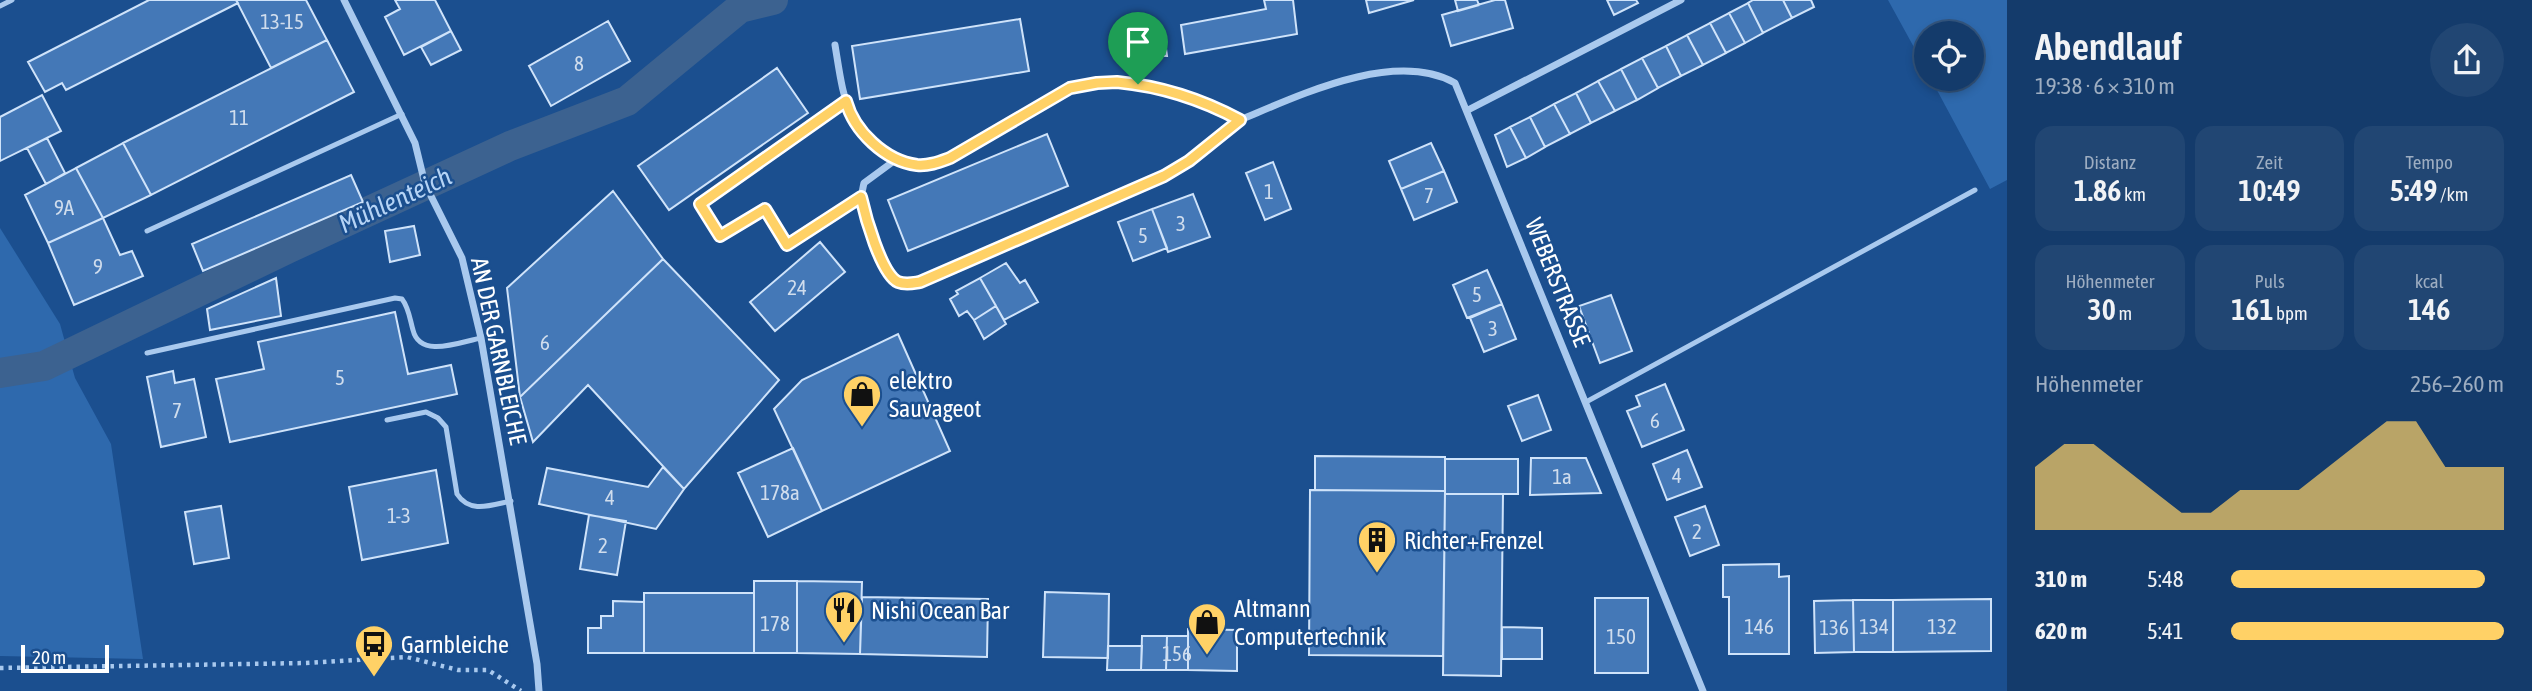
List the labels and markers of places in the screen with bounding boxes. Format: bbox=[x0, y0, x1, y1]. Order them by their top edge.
pin bbox=[1108, 12.0, 1168, 84]
place label: elektro Sauvageot bbox=[889, 367, 982, 422]
shop icon: elektro Sauvageot bbox=[841, 373, 883, 428]
building icon: Richter+Frenzel bbox=[1356, 519, 1398, 574]
place label: Richter+Frenzel bbox=[1404, 527, 1544, 554]
restaurant icon: Nishi Ocean Bar bbox=[823, 589, 865, 644]
place label: Altmann Computertechnik bbox=[1234, 595, 1387, 650]
place label: Nishi Ocean Bar bbox=[871, 597, 1010, 624]
shop icon: Altmann Computertechnik bbox=[1186, 601, 1228, 656]
bus stop icon: Garnbleiche bbox=[353, 623, 395, 678]
place label: Garnbleiche bbox=[401, 631, 509, 658]

